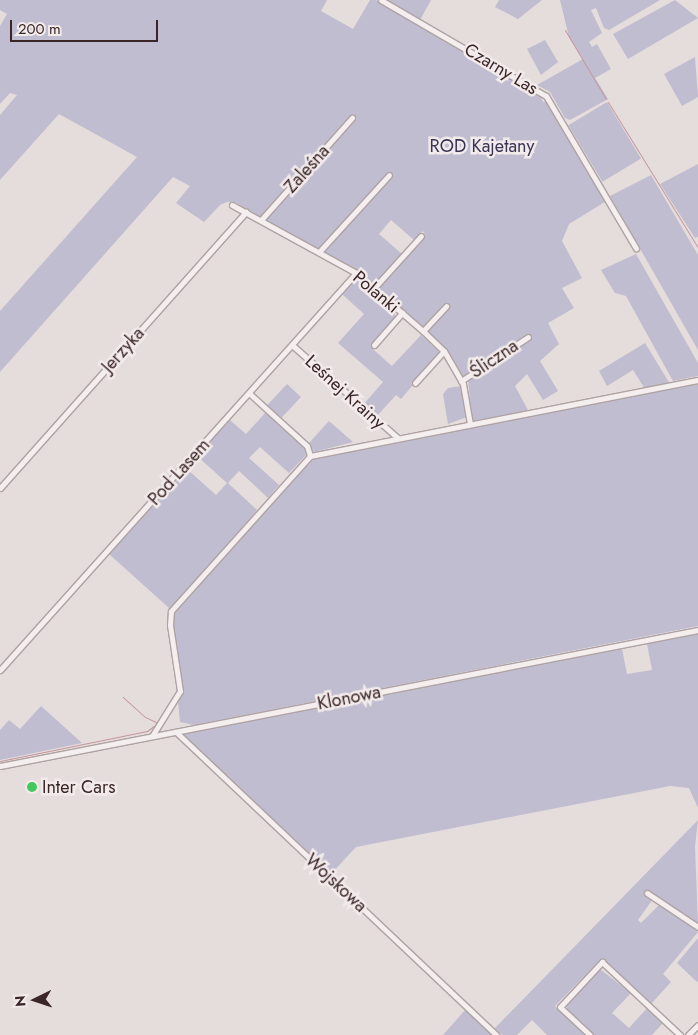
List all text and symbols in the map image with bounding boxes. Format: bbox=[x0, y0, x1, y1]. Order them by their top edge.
scale bar bbox=[12, 10, 160, 42]
text: 200 m bbox=[18, 18, 61, 40]
street label: Czarny Las bbox=[460, 39, 542, 99]
park label: ROD Kajetany bbox=[430, 135, 534, 157]
street label: Zaleśna bbox=[280, 141, 334, 197]
street label: Polanki bbox=[348, 266, 404, 318]
street label: Jerzyka bbox=[97, 323, 149, 377]
street label: Śliczna bbox=[466, 335, 522, 383]
street label: Leśnej Krainy bbox=[301, 350, 389, 434]
street label: Pod Lasem bbox=[143, 434, 215, 510]
street label: Klonowa bbox=[316, 681, 382, 715]
place label: Inter Cars bbox=[42, 776, 115, 798]
marker: Inter Cars bbox=[26, 781, 38, 793]
street label: Wojskowa bbox=[301, 849, 371, 917]
north arrow bbox=[10, 975, 60, 1025]
text: N bbox=[10, 995, 30, 1007]

